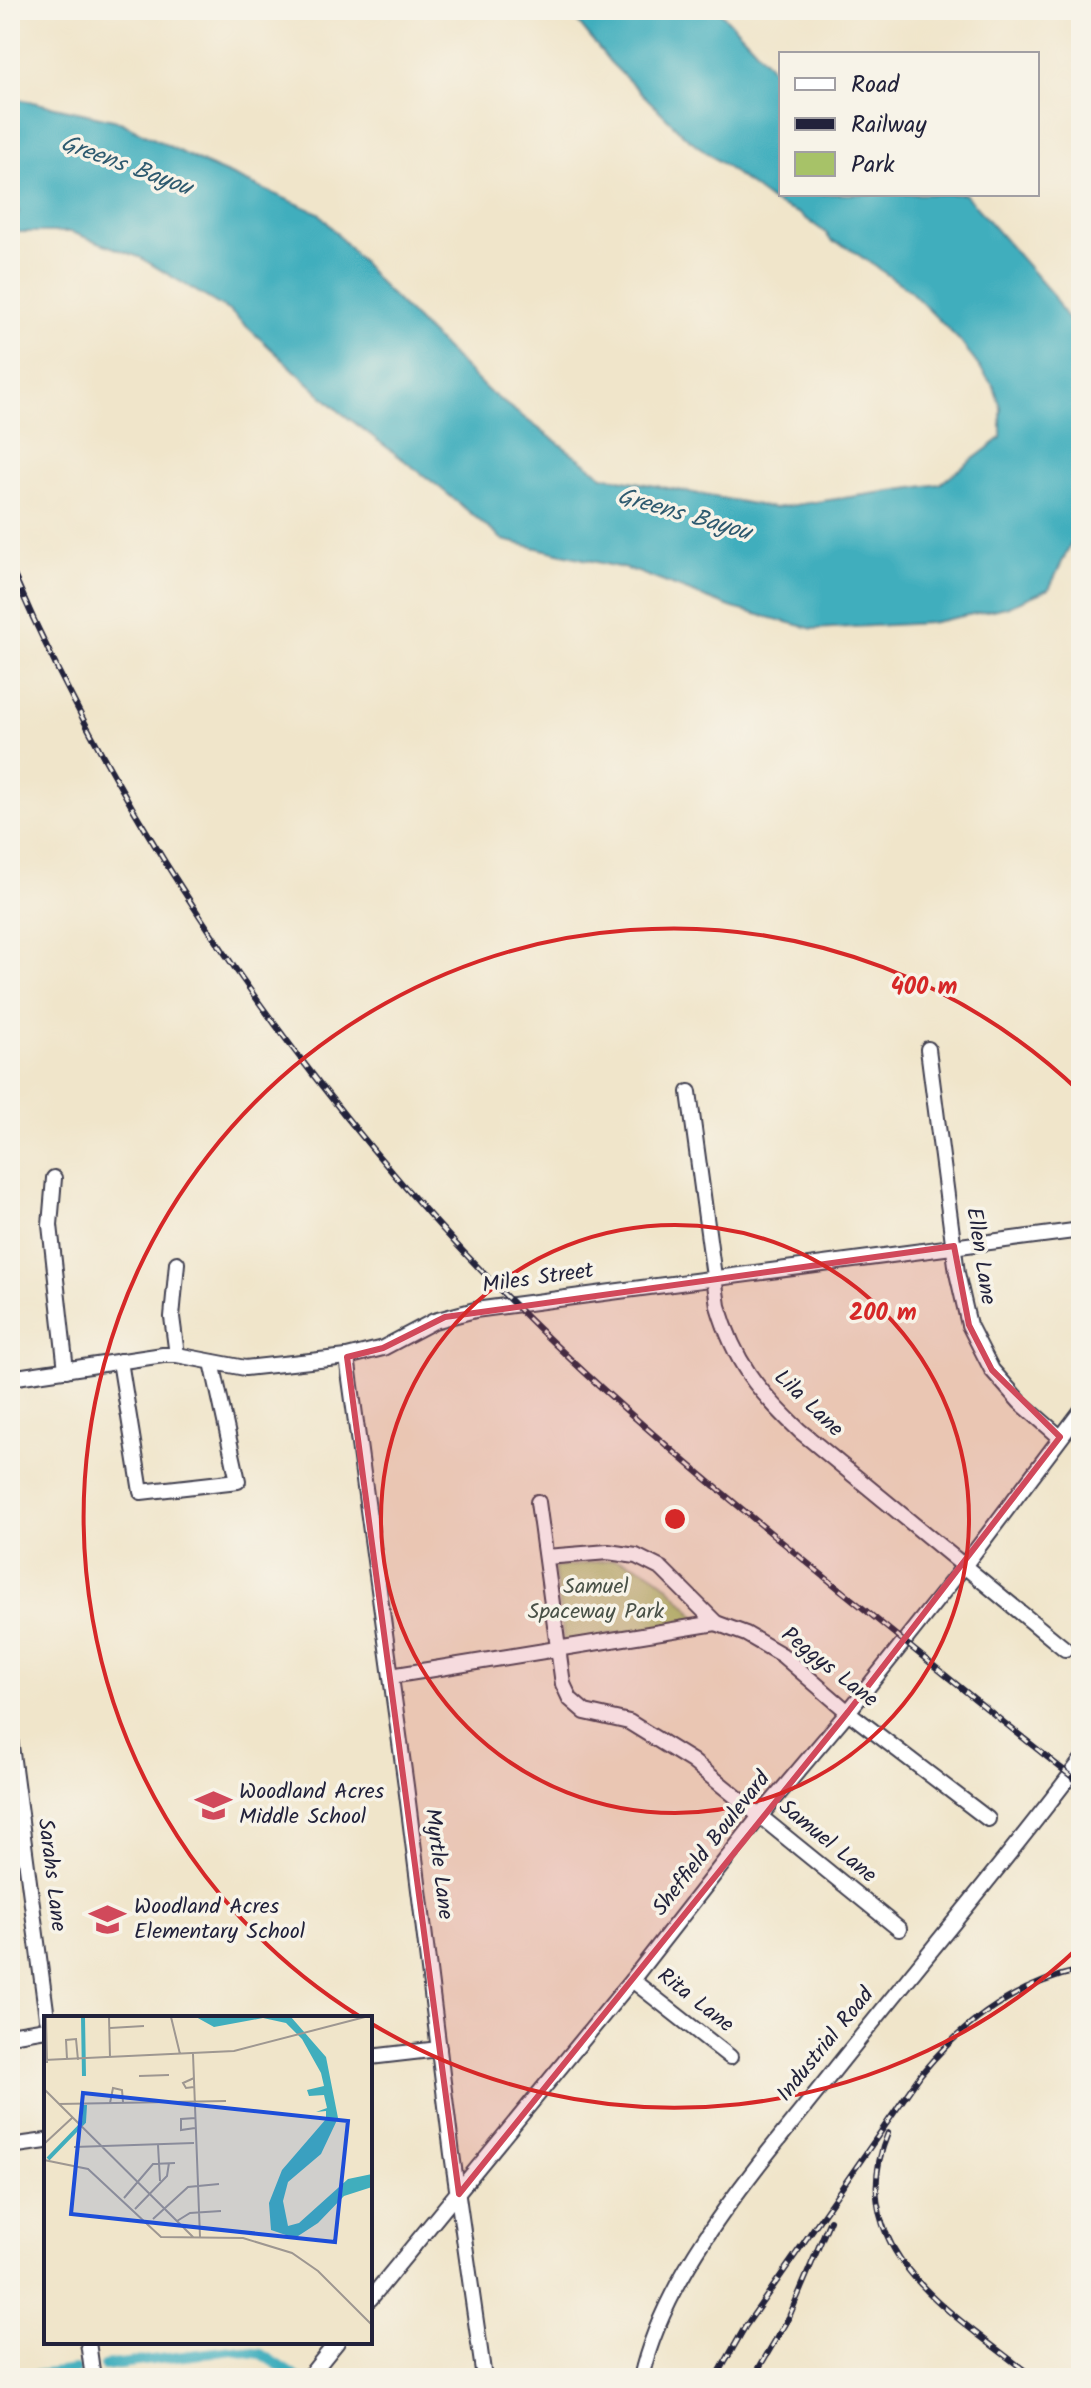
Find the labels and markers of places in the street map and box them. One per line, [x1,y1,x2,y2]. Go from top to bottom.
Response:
centre of rings [661,1505,689,1533]
place label: Woodland Acres Middle School [239,1775,385,1835]
school or university icon: Woodland Acres Middle School [194,1786,232,1824]
place label: Woodland Acres Elementary School [134,1890,306,1950]
school or university icon: Woodland Acres Elementary School [89,1901,127,1939]

